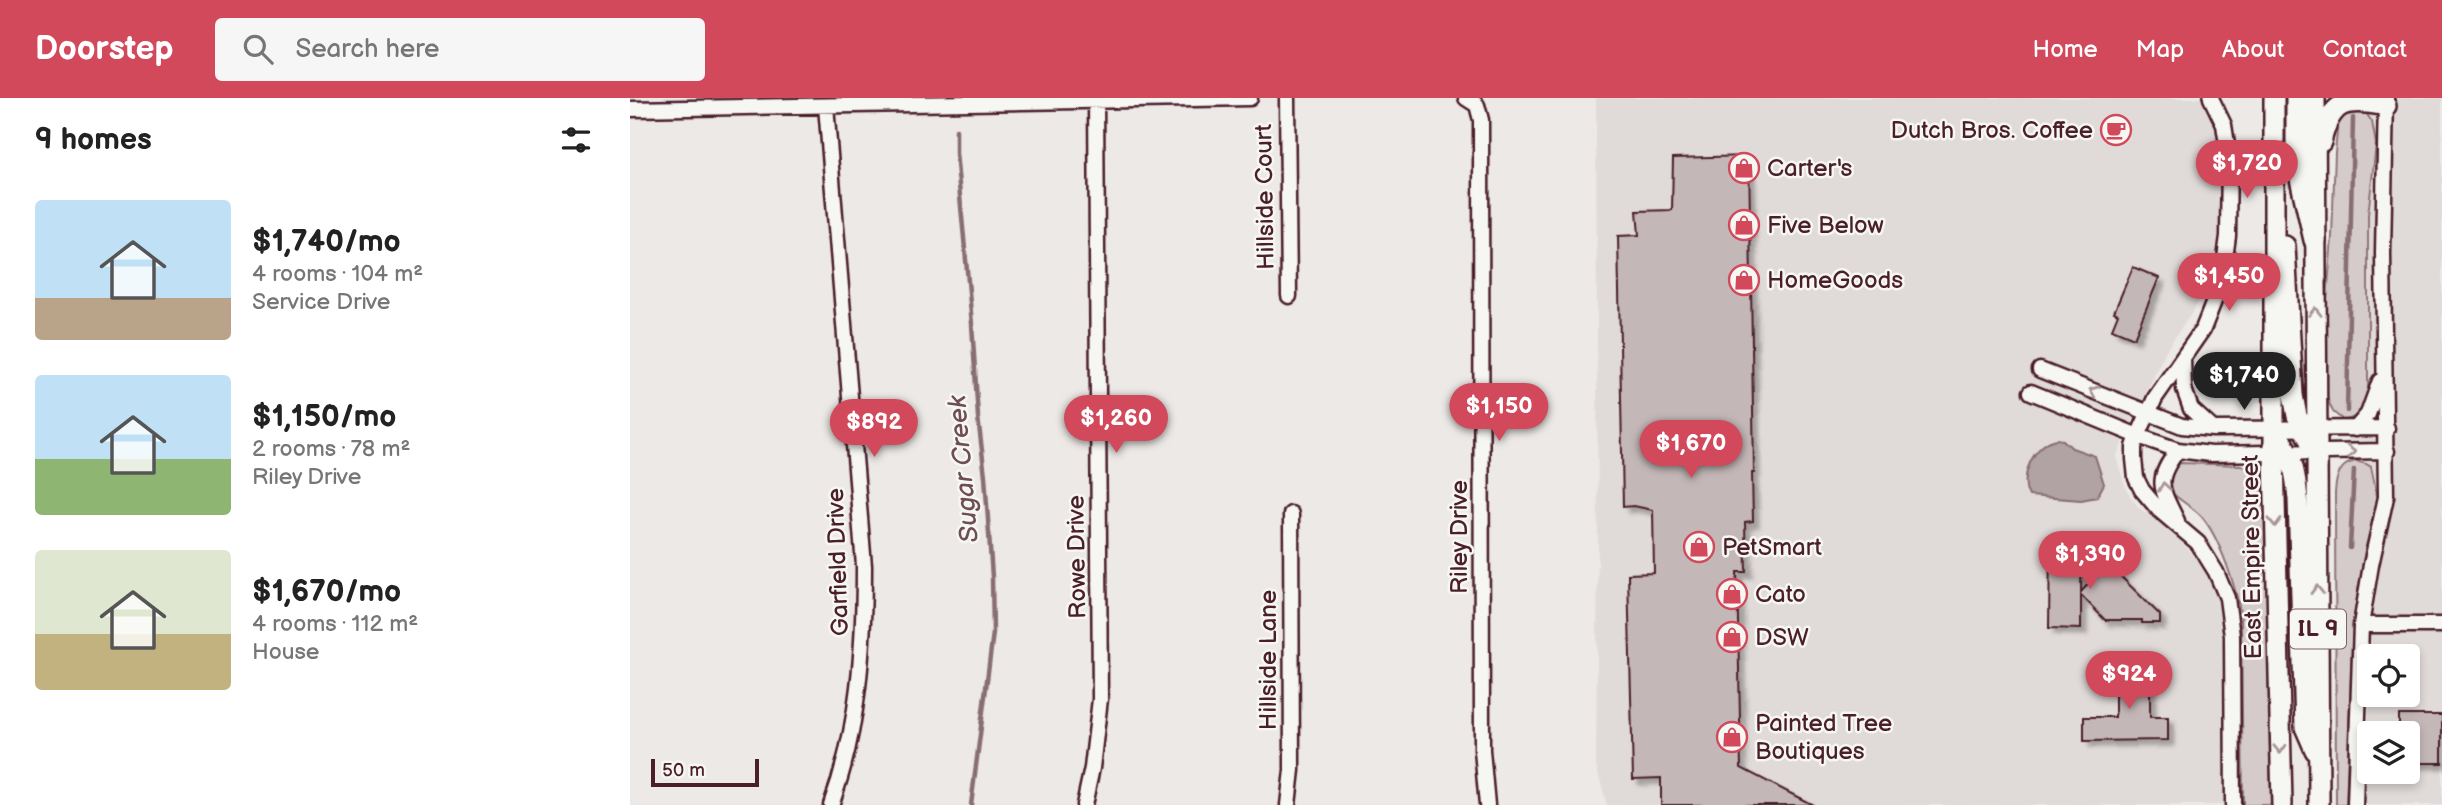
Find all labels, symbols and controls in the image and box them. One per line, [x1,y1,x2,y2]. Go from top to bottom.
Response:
search box [215,18,705,81]
text: Doorstep [35,29,173,69]
icon: search [239,30,277,68]
text: Search here [295,34,439,65]
text: Home [2033,35,2098,64]
text: Map [2136,35,2184,64]
text: About [2222,35,2284,64]
text: Contact [2322,35,2407,64]
cafe icon: Dutch Bros. Coffee [2099,113,2133,147]
place label: Dutch Bros. Coffee [1890,116,2093,145]
icon: filters [557,121,595,159]
text: 9 homes [35,122,152,158]
street label: Hillside Court [1249,123,1281,270]
pin: $1,720 [2190,140,2304,200]
text: $1,720 [2212,149,2282,177]
shop icon: Carter's [1727,151,1761,185]
place label: Carter's [1767,154,1853,183]
shop icon: Five Below [1727,208,1761,242]
place label: Five Below [1767,211,1884,240]
text: $1,740/mo [252,224,401,260]
icon: home [91,228,175,312]
pin: $1,450 [2172,254,2286,313]
text: 4 rooms · 104 m² [252,260,423,288]
text: $1,450 [2193,262,2265,290]
shop icon: HomeGoods [1727,263,1761,297]
place label: HomeGoods [1767,266,1903,295]
text: Service Drive [252,288,390,316]
one-way arrow [2307,306,2323,317]
pin: $1,740 [2187,352,2301,412]
text: $1,740 [2209,361,2279,389]
pin: $1,150 [1442,384,1556,443]
one-way arrow [2089,386,2101,400]
text: $1,150 [1465,392,1533,420]
water label: Sugar Creek [942,393,986,544]
pin: $1,260 [1059,396,1173,455]
text: $1,150/mo [252,399,396,435]
pin: $892 [833,400,915,459]
icon: home [91,403,175,487]
text: $1,260 [1080,404,1152,432]
text: $892 [846,408,902,436]
pin: $1,670 [1634,420,1748,480]
text: $1,670 [1656,429,1726,457]
text: 2 rooms · 78 m² [252,435,410,463]
one-way arrow [2346,445,2357,460]
street label: East Empire Street [2236,454,2268,660]
text: Riley Drive [252,463,361,491]
street label: Riley Drive [1445,480,1474,594]
one-way arrow [2157,481,2172,493]
street label: Garfield Drive [821,488,855,636]
street label: Rowe Drive [1061,495,1093,619]
one-way arrow [2268,517,2283,528]
shop icon: PetSmart [1682,530,1716,564]
pin: $1,390 [2033,532,2147,591]
place label: PetSmart [1722,533,1823,562]
text: $1,390 [2054,540,2126,568]
text: $1,670/mo [252,574,401,610]
shop icon: Cato [1715,577,1749,611]
icon: home [91,578,175,662]
place label: Cato [1755,580,1806,609]
one-way arrow [2309,584,2325,595]
street label: Hillside Lane [1254,590,1283,730]
text: 4 rooms · 112 m² [252,610,418,638]
road number: IL 9 [2290,610,2346,649]
shop icon: DSW [1715,620,1749,654]
place label: DSW [1755,623,1809,652]
text: House [252,638,319,666]
map controls [2357,644,2420,784]
button: locate [2357,644,2420,707]
pin: $924 [2088,652,2170,711]
text: $924 [2101,660,2157,688]
place label: Painted Tree Boutiques [1755,709,1892,766]
shop icon: Painted Tree Boutiques [1715,720,1749,754]
button: layers [2357,721,2420,784]
one-way arrow [2273,744,2288,755]
scale bar [651,756,760,788]
text: 50 m [662,759,705,782]

